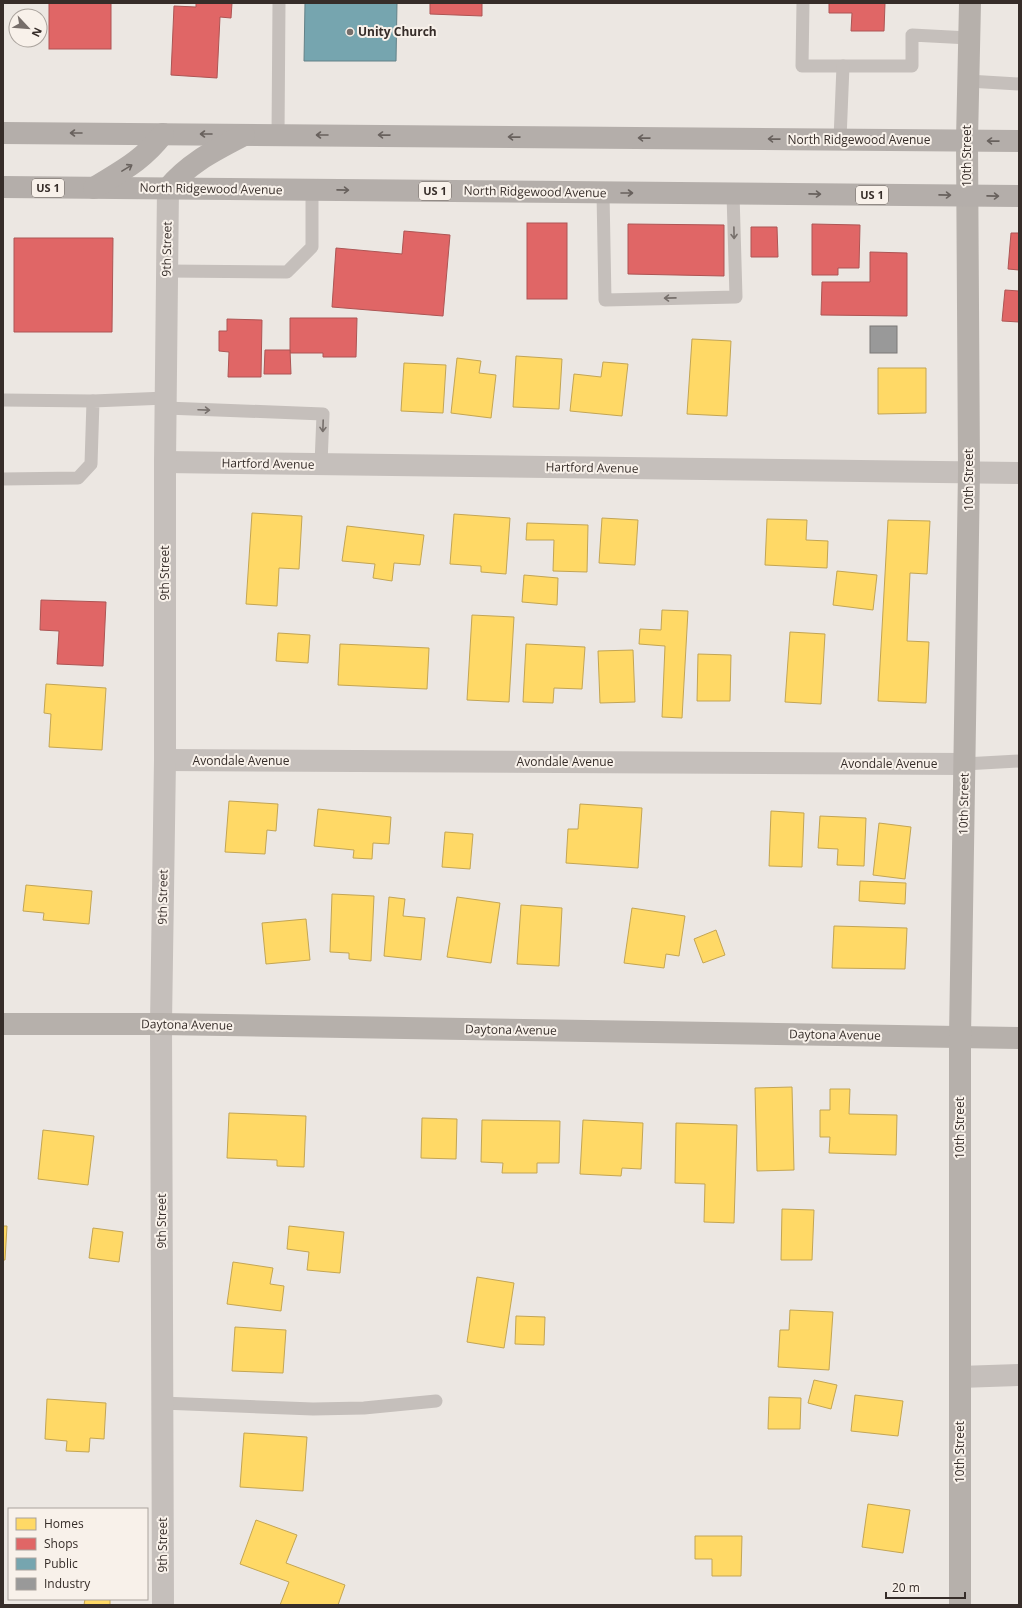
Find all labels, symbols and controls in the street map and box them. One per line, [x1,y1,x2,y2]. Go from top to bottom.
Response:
north arrow [8,8,48,48]
place label: Unity Church [358,23,437,40]
text: N [29,25,46,40]
marker: Unity Church [345,27,355,37]
street label: 10th Street [958,125,975,187]
one-way arrow [70,129,83,137]
one-way arrow [200,130,213,138]
one-way arrow [316,131,329,139]
one-way arrow [378,131,391,139]
street label: North Ridgewood Avenue [788,131,931,148]
one-way arrow [508,133,521,140]
one-way arrow [638,134,651,142]
one-way arrow [768,135,781,143]
one-way arrow [987,137,1000,145]
one-way arrow [121,164,132,172]
road number: US 1 [32,179,64,197]
street label: North Ridgewood Avenue [139,179,283,198]
road number: US 1 [419,182,451,200]
street label: North Ridgewood Avenue [463,182,607,201]
one-way arrow [336,186,349,194]
road number: US 1 [856,186,888,204]
one-way arrow [620,189,633,197]
one-way arrow [808,190,821,198]
one-way arrow [938,192,951,199]
one-way arrow [986,192,999,200]
street label: 9th Street [158,221,175,277]
one-way arrow [730,226,738,239]
one-way arrow [664,295,677,302]
one-way arrow [198,406,211,413]
one-way arrow [319,419,326,432]
street label: 10th Street [960,449,977,511]
street label: Hartford Avenue [221,454,315,473]
street label: Hartford Avenue [545,458,639,477]
street label: 9th Street [156,545,173,601]
street label: Avondale Avenue [193,752,290,769]
street label: Avondale Avenue [517,753,614,770]
street label: Avondale Avenue [841,755,938,772]
street label: 10th Street [954,773,973,835]
street label: 9th Street [154,869,171,925]
street label: Daytona Avenue [141,1015,233,1034]
street label: Daytona Avenue [465,1020,557,1039]
street label: Daytona Avenue [789,1025,881,1044]
street label: 10th Street [951,1097,968,1159]
street label: 9th Street [153,1193,170,1249]
street label: 10th Street [951,1421,968,1483]
legend [8,1508,148,1600]
text: Homes [44,1515,84,1532]
street label: 9th Street [154,1517,171,1573]
text: Shops [44,1535,79,1552]
text: Public [44,1555,78,1572]
scale bar [886,1574,965,1600]
text: Industry [44,1575,91,1592]
text: 20 m [892,1579,920,1596]

